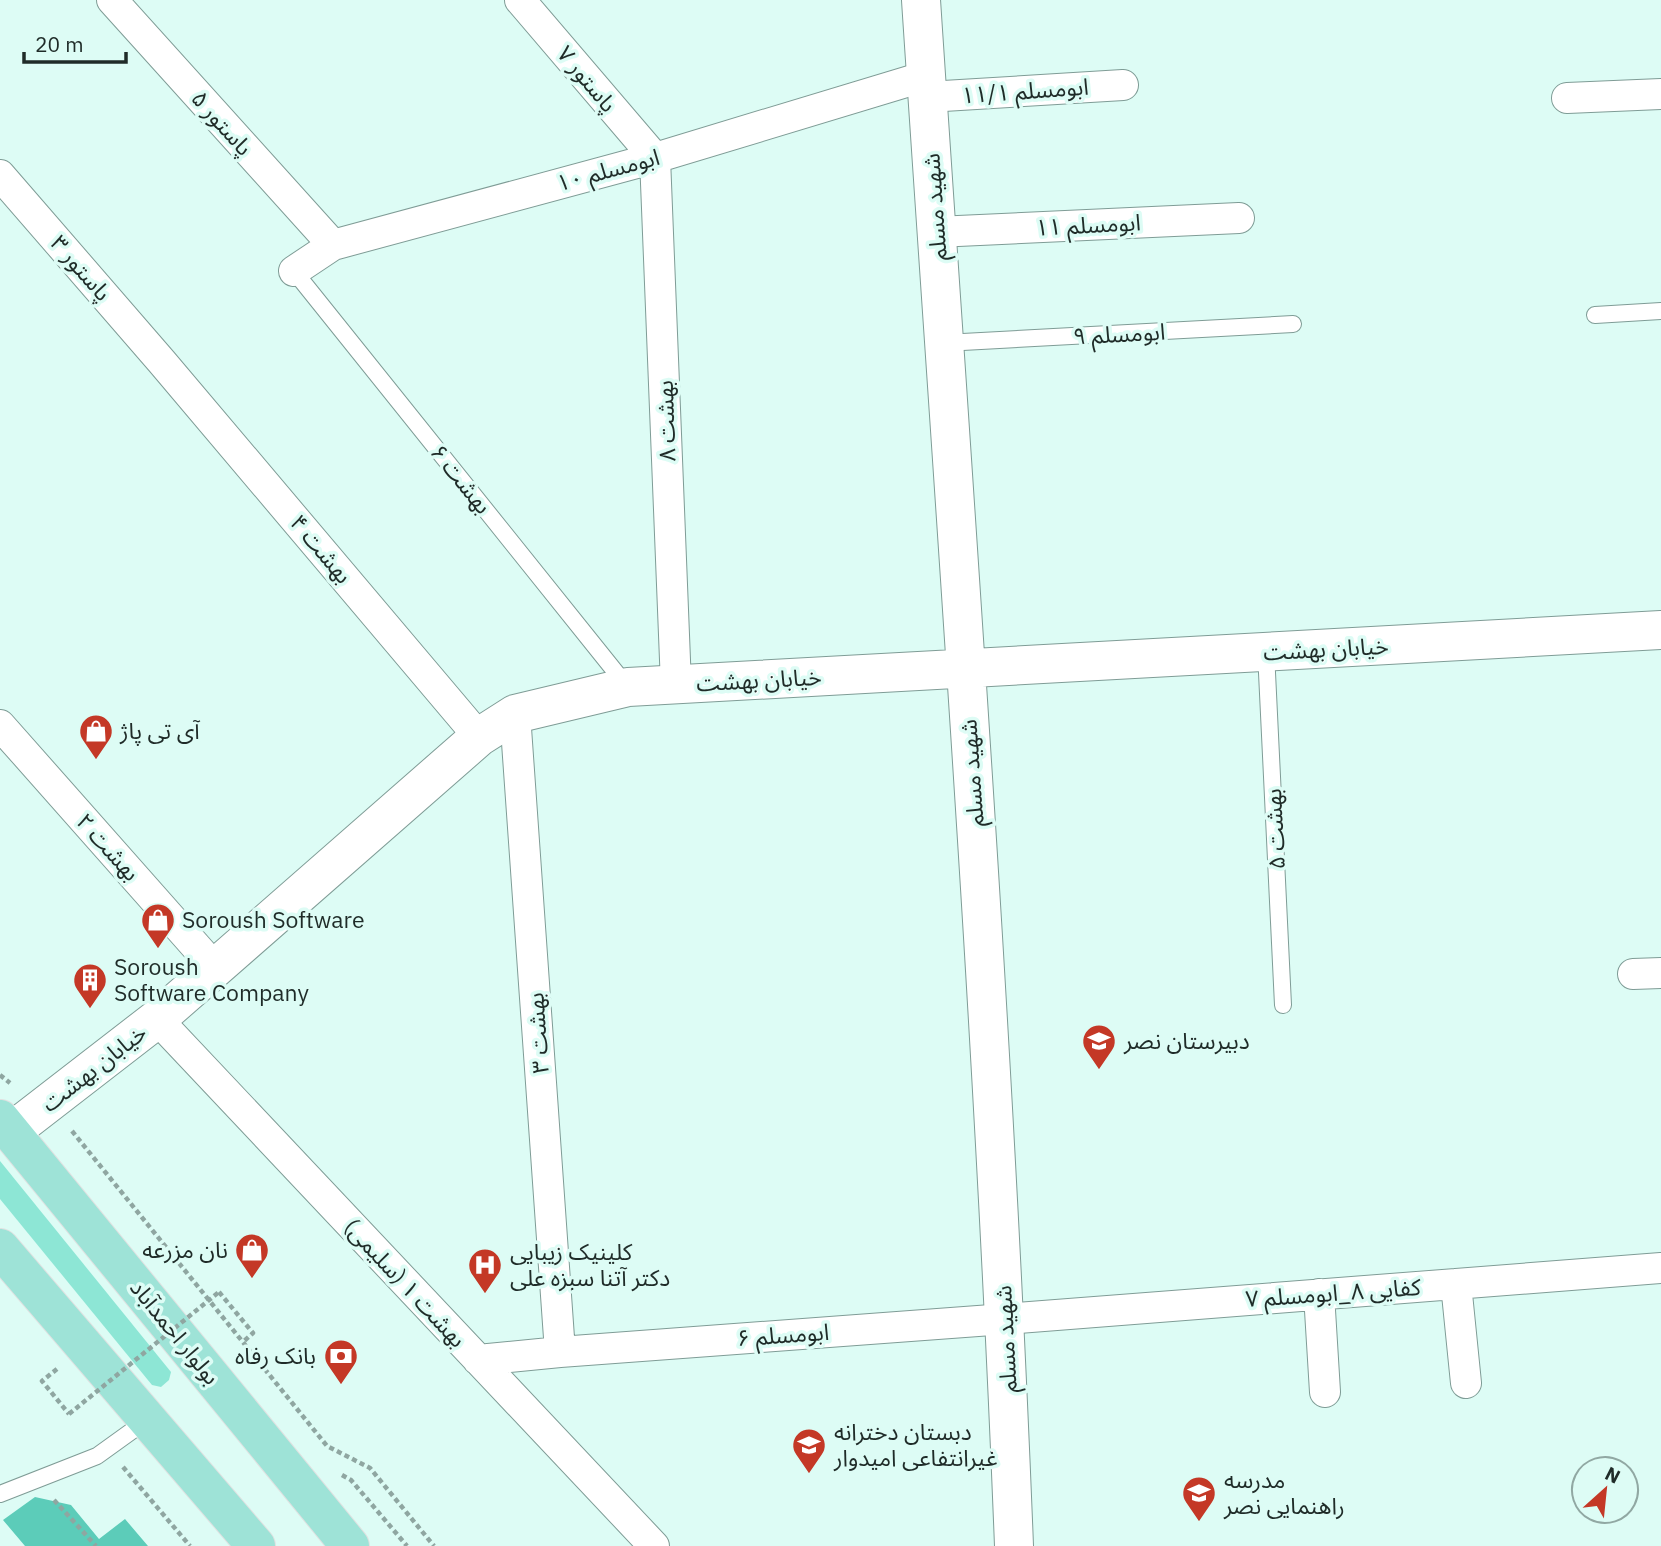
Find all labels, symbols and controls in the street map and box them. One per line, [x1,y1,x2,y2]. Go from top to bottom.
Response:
scale bar [24,21,126,65]
text: 20 m [35,30,84,58]
street label: پاستور ۷ [550,39,624,119]
street label: ابومسلم ۱۱/۱ [960,71,1090,112]
street label: پاستور ۵ [185,83,260,162]
street label: ابومسلم ۱۰ [553,141,663,200]
street label: شهید مسلم [915,152,956,262]
street label: ابومسلم ۱۱ [1034,206,1142,245]
street label: پاستور ۳ [44,228,119,307]
street label: ابومسلم ۹ [1072,316,1166,353]
street label: بهشت ۸ [649,380,681,462]
street label: بهشت ۶ [425,437,499,519]
street label: بهشت ۴ [284,508,359,589]
street label: خیابان بهشت [1263,630,1389,666]
street label: خیابان بهشت [696,661,822,697]
shop icon: آی تی پاژ [77,712,115,761]
place label: آی تی پاژ [119,715,201,746]
street label: شهید مسلم [952,718,993,828]
street label: بهشت ۵ [1257,788,1291,870]
street label: بهشت ۲ [70,806,147,887]
shop icon: Soroush Software [139,901,177,950]
place label: Soroush Software [182,904,365,934]
place label: Soroush Software Company [114,951,309,1007]
building icon: Soroush Software Company [71,961,109,1010]
street label: بهشت ۳ [519,992,555,1075]
street label: خیابان بهشت [35,1017,152,1118]
school or university icon: دبیرستان نصر [1080,1022,1118,1071]
place label: دبیرستان نصر [1123,1025,1250,1055]
street label: بهشت ۱ (سلیمی) [338,1211,473,1353]
shop icon: نان مزرعه [233,1231,271,1280]
place label: نان مزرعه [142,1234,228,1264]
place label: کلینیک زیبایی دکتر آتنا سبزه علی [510,1236,670,1292]
hospital icon: کلینیک زیبایی دکتر آتنا سبزه علی [466,1246,504,1295]
street label: کفایی ۸_ابومسلم ۷ [1244,1271,1422,1316]
street label: بولوار احمدآباد [124,1273,227,1390]
street label: شهید مسلم [987,1284,1026,1393]
street label: ابومسلم ۶ [736,1316,830,1355]
bank icon: بانک رفاه [322,1337,360,1386]
place label: بانک رفاه [235,1340,316,1370]
place label: دبستان دخترانه غیرانتفاعی امیدوار [833,1416,997,1472]
school or university icon: دبستان دخترانه غیرانتفاعی امیدوار [790,1426,828,1475]
north arrow [1570,1455,1640,1525]
text: N [1601,1461,1624,1489]
place label: مدرسه راهنمایی نصر [1223,1464,1345,1520]
school or university icon: مدرسه راهنمایی نصر [1180,1474,1218,1523]

